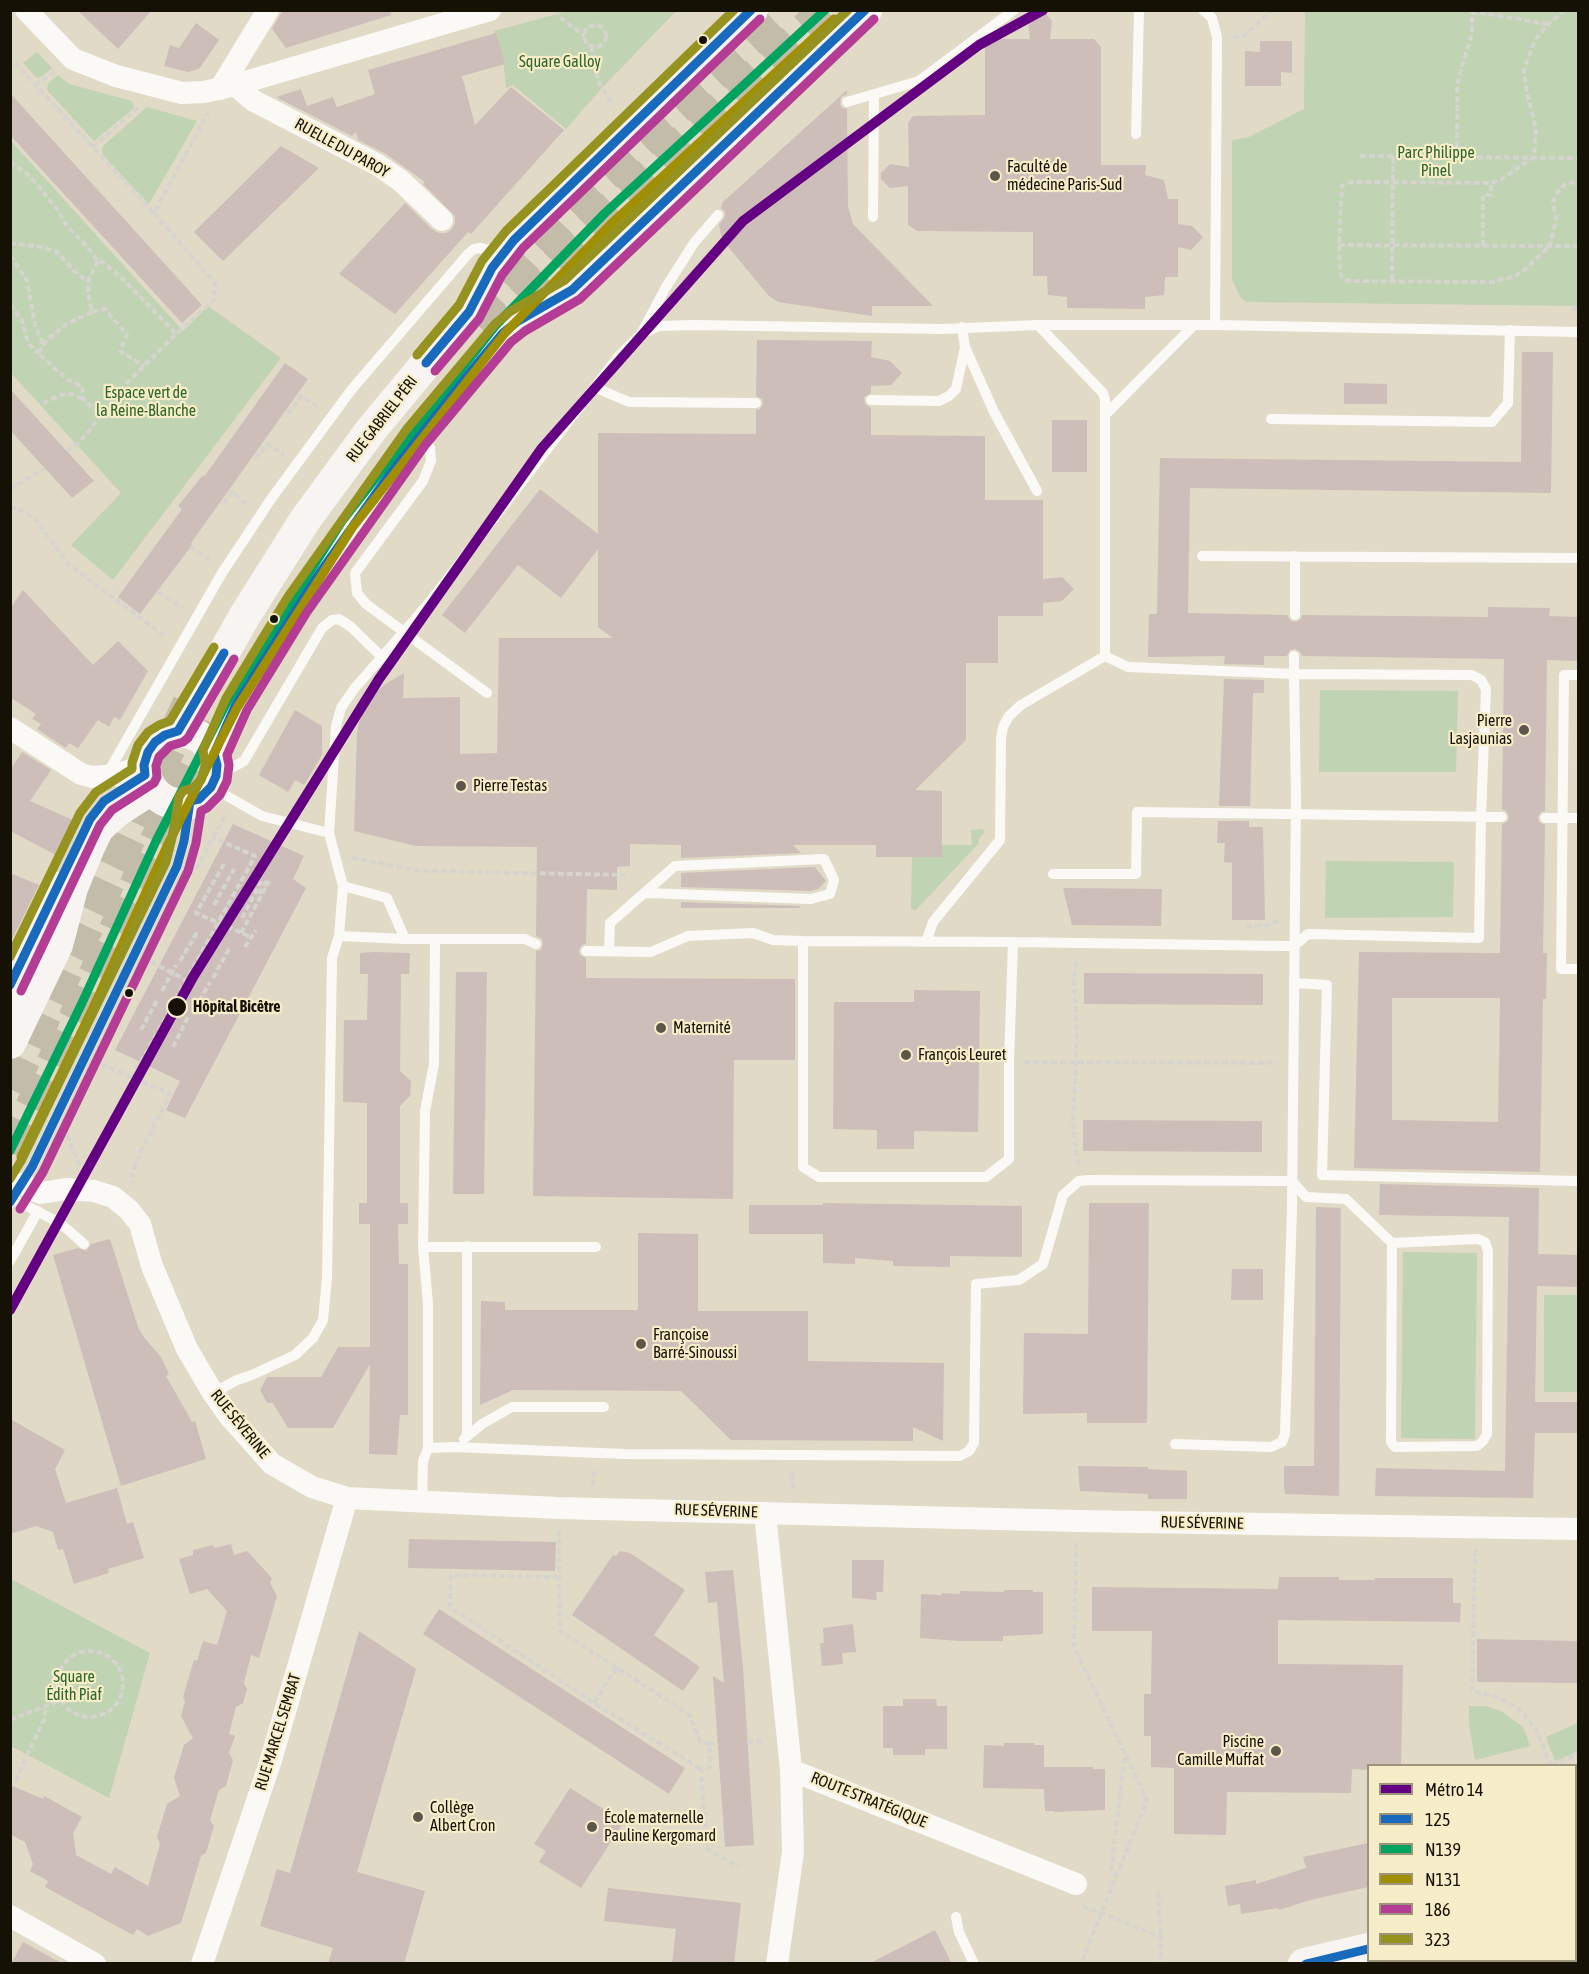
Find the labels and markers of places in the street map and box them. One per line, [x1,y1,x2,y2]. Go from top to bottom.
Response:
unlabelled marker [697,34,709,46]
place label: Faculté de médecine Paris-Sud [1007,157,1122,195]
marker: Faculté de médecine Paris-Sud [988,169,1002,183]
unlabelled marker [268,613,280,625]
place label: Pierre Lasjaunias [1449,711,1512,749]
marker: Pierre Lasjaunias [1517,723,1531,737]
place label: Pierre Testas [473,776,547,796]
marker: Pierre Testas [454,779,468,793]
unlabelled marker [123,987,135,999]
marker: Hôpital Bicêtre [166,996,188,1018]
place label: Hôpital Bicêtre [193,997,281,1017]
place label: Maternité [673,1018,731,1038]
marker: Maternité [654,1021,668,1035]
place label: François Leuret [918,1045,1006,1065]
marker: François Leuret [899,1048,913,1062]
place label: Françoise Barré-Sinoussi [653,1325,737,1363]
marker: Françoise Barré-Sinoussi [634,1337,648,1351]
place label: Piscine Camille Muffat [1177,1732,1264,1770]
marker: Piscine Camille Muffat [1269,1744,1283,1758]
place label: Collège Albert Cron [430,1798,495,1836]
place label: École maternelle Pauline Kergomard [604,1808,716,1846]
marker: Collège Albert Cron [411,1810,425,1824]
marker: École maternelle Pauline Kergomard [585,1820,599,1834]

